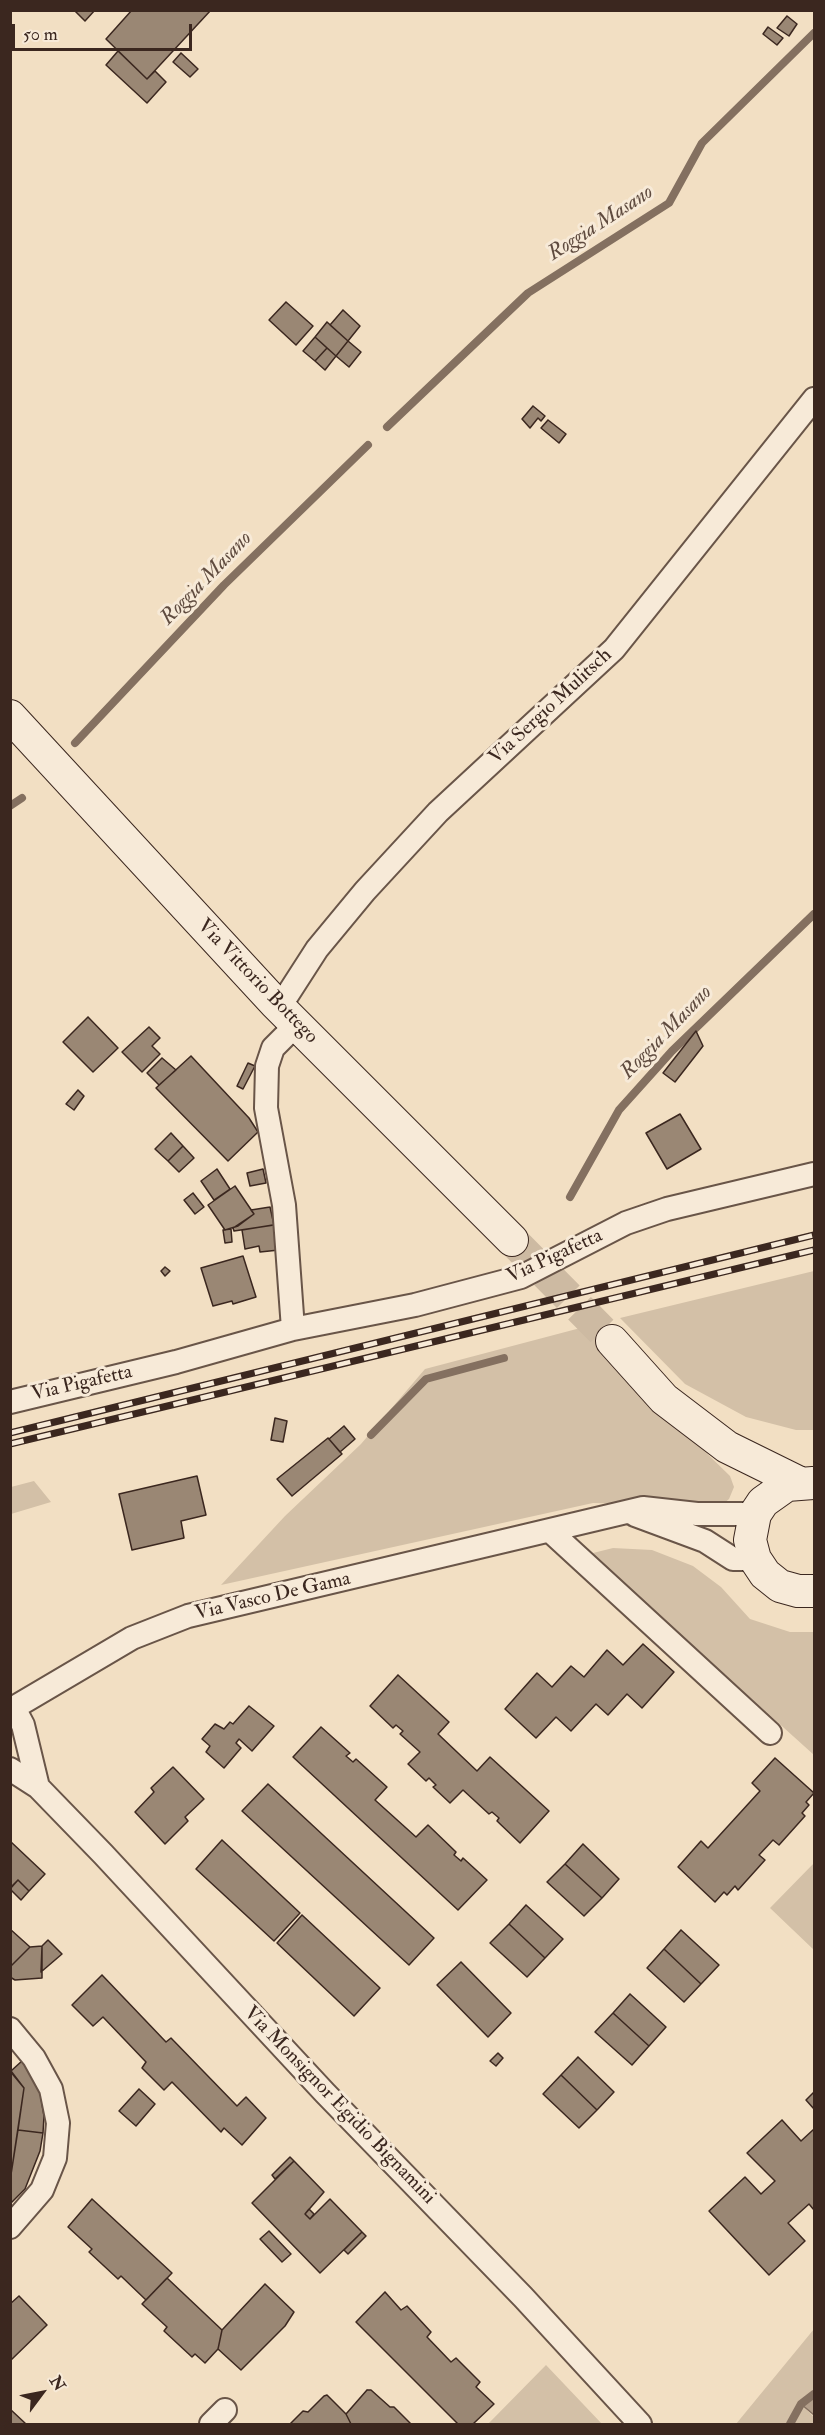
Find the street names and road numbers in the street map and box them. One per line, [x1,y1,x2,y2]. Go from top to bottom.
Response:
street label: Via Sergio Mulitsch [485,644,617,770]
street label: Via Vittorio Bottego [192,915,322,1049]
street label: Via Pigafetta [503,1224,607,1290]
street label: Via Pigafetta [29,1361,135,1407]
street label: Via Vasco De Gama [193,1567,353,1627]
street label: Via Monsignor Egidio Bignamini [238,2002,440,2210]

